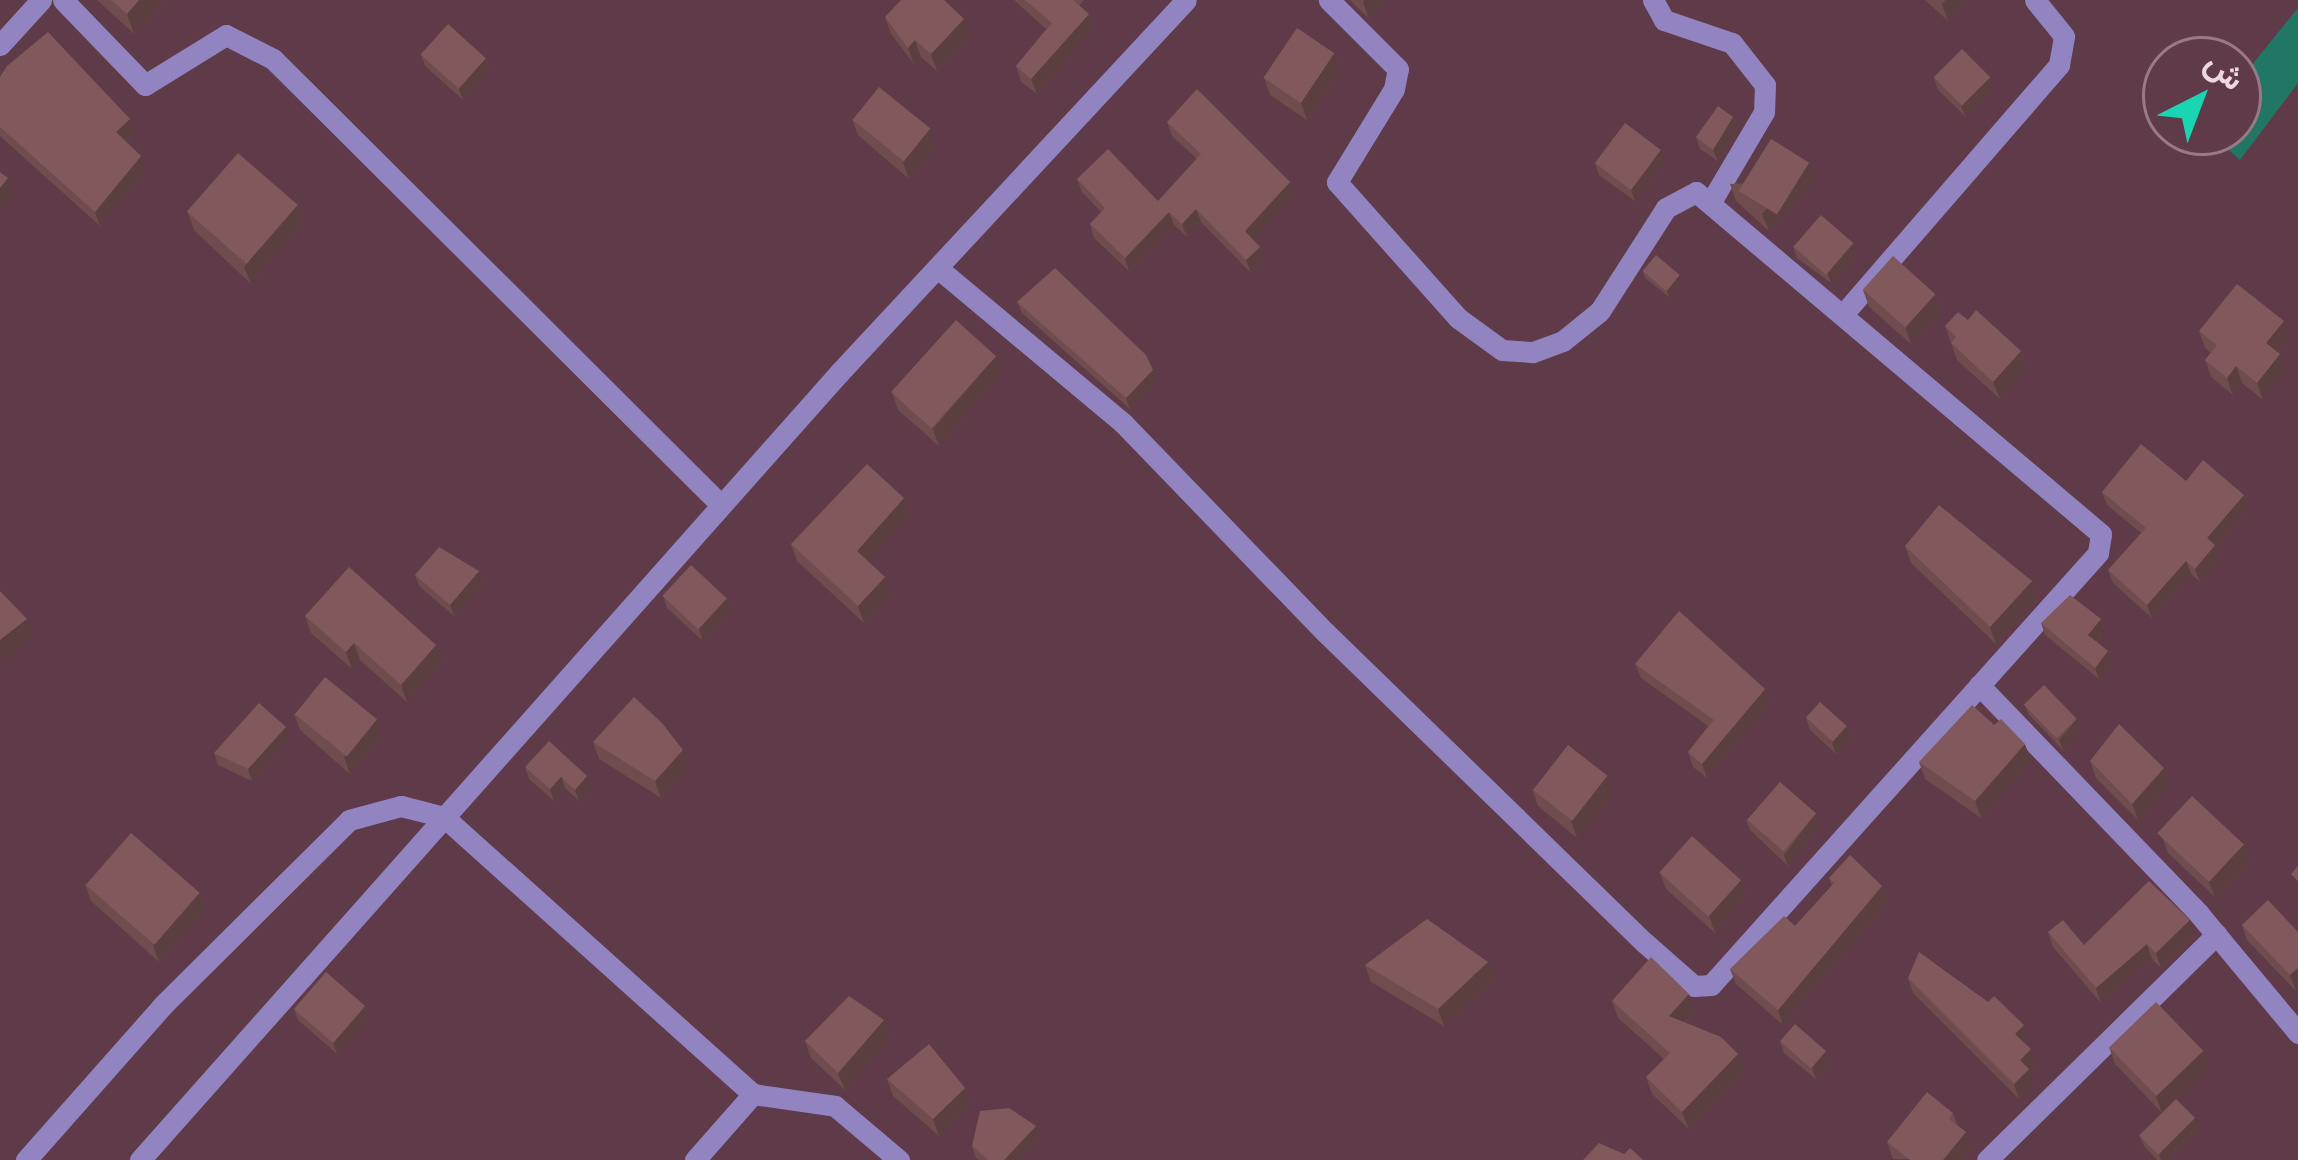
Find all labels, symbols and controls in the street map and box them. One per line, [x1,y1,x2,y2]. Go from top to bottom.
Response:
north arrow [2142,36,2262,156]
text: ش [2195,41,2254,101]

